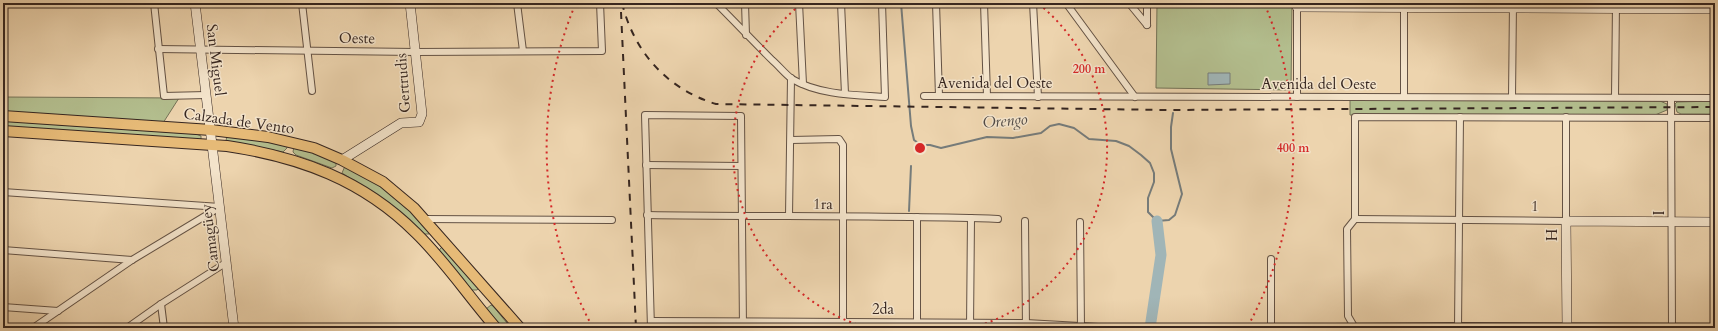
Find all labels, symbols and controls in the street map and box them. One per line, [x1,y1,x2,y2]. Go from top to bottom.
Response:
street label: San Miguel [202,23,230,97]
street label: Oeste [339,28,376,48]
street label: Gertrudis [391,52,415,114]
text: 200 m [1073,61,1106,77]
street label: Avenida del Oeste [937,73,1053,93]
street label: Avenida del Oeste [1261,74,1377,94]
street label: Calzada de Vento [182,103,296,139]
water label: Orengo [982,108,1029,134]
text: 400 m [1277,140,1310,156]
centre of rings [913,141,927,155]
street label: 1ra [813,194,834,214]
street label: 1 [1531,196,1539,216]
street label: Camagüey [196,203,224,273]
street label: I [1649,210,1669,216]
street label: H [1542,228,1562,241]
street label: 2da [872,299,895,319]

